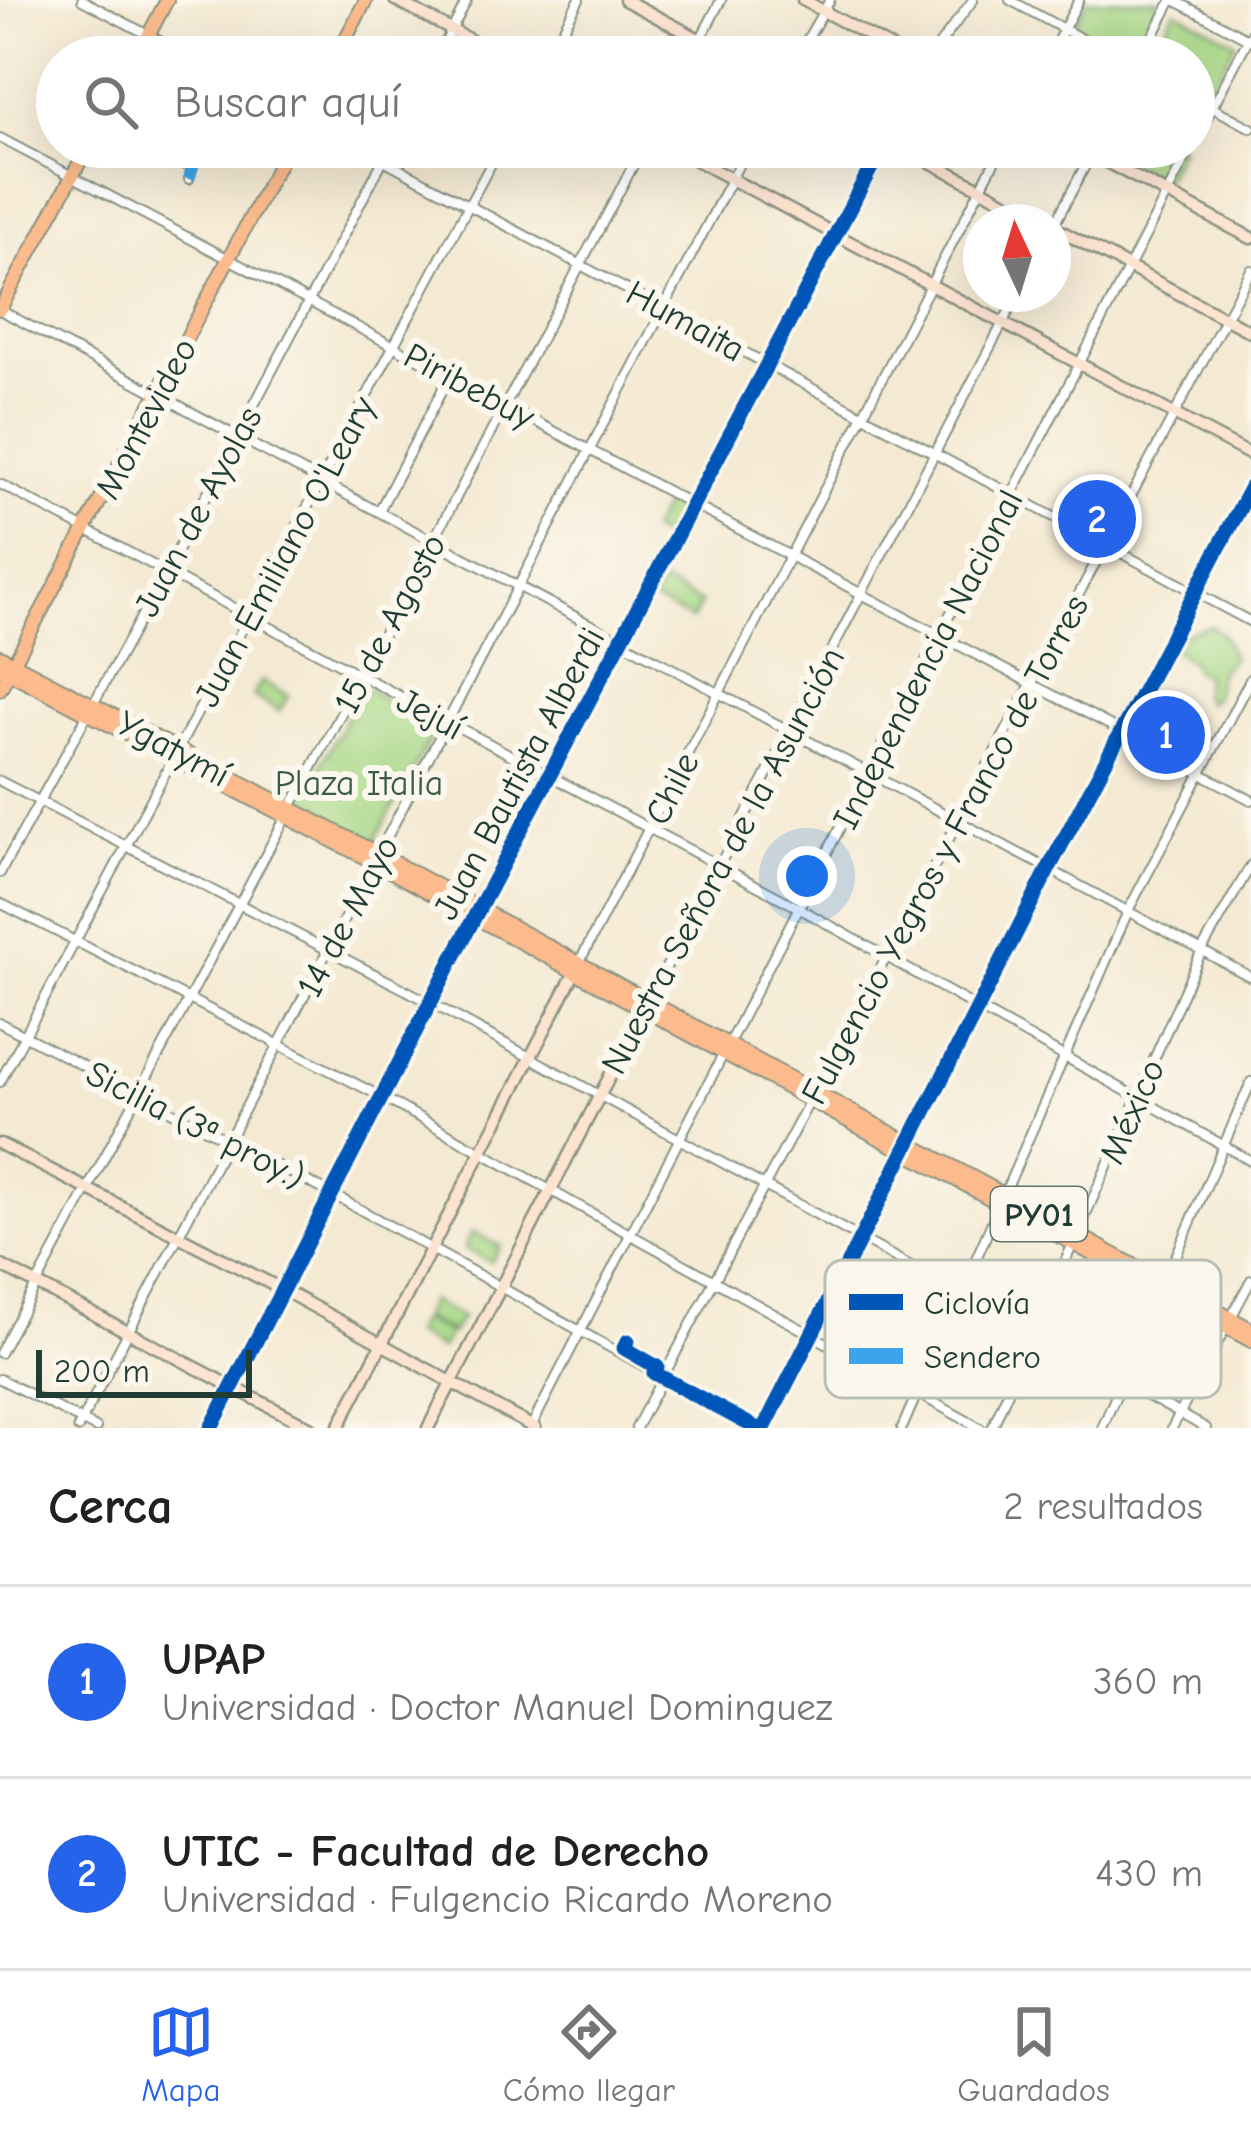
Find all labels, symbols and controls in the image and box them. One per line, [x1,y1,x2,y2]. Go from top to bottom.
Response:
search box [36,36,1215,168]
icon: search [78,69,144,135]
text: Buscar aquí [174,76,401,128]
north arrow [963,204,1071,312]
street label: Humaita [619,272,752,370]
street label: Montevideo [87,331,206,506]
street label: Piribebuy [397,335,542,438]
street label: Juan Emiliano O'Leary [186,389,385,714]
street label: Juan de Ayolas [126,400,271,624]
pin: 2 [1058,474,1136,564]
street label: Independencia Nacional [825,484,1032,836]
street label: 15 de Agosto [326,527,455,720]
street label: Fulgencio Yegros y Franco de Torres [793,588,1097,1111]
street label: Juan Bautista Alberdi [425,621,614,927]
street label: Nuestra Señora de la Asunción [593,641,853,1081]
street label: Jejuí [390,680,471,749]
pin: 1 [1127,690,1205,780]
street label: Ygatymí [110,703,237,796]
street label: Chile [637,746,708,832]
park label: Plaza Italia [275,763,443,804]
street label: 14 de Mayo [289,829,408,1004]
your location [777,846,837,906]
street label: Sicilia (3ª proy.) [79,1053,311,1198]
street label: México [1091,1053,1173,1170]
road number: PY01 [991,1187,1087,1241]
legend [825,1260,1221,1398]
text: Ciclovía [924,1284,1030,1322]
text: Sendero [924,1338,1041,1376]
scale bar [36,1344,252,1397]
text: 200 m [54,1352,150,1390]
text: Cerca [48,1477,173,1536]
text: 2 resultados [1003,1484,1203,1529]
text: UPAP [162,1633,265,1685]
text: 1 [79,1659,95,1704]
text: 360 m [1093,1659,1203,1704]
text: Universidad · Doctor Manuel Dominguez [162,1685,833,1730]
text: UTIC - Facultad de Derecho [162,1825,709,1877]
text: 2 [77,1851,97,1896]
text: 430 m [1095,1851,1203,1896]
text: Universidad · Fulgencio Ricardo Moreno [162,1877,833,1922]
tab: Mapa [141,1999,220,2109]
tab: Cómo llegar [503,1999,675,2109]
tab: Guardados [957,1999,1110,2109]

